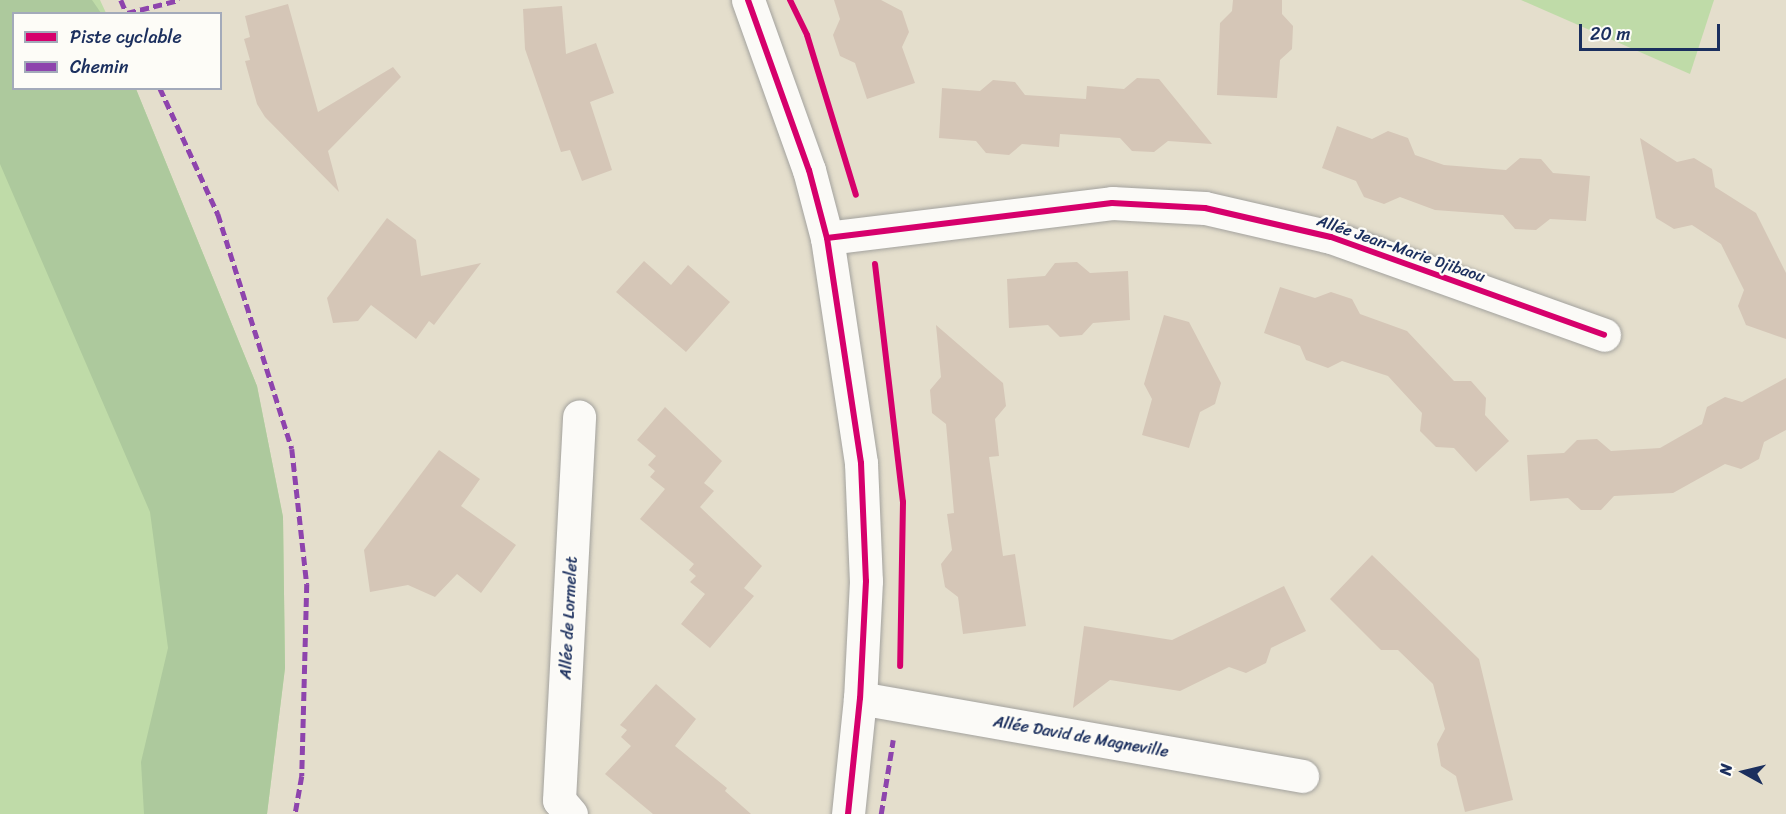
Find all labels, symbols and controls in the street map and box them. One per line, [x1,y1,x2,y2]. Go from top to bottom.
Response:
legend [12,12,222,90]
scale bar [1582,12,1723,50]
text: 20 m [1590,18,1630,50]
text: Piste cyclable [70,21,182,53]
text: Chemin [70,51,128,83]
street label: Allée Jean-Marie Djibaou [1314,211,1488,287]
street label: Allée de Lormelet [556,556,582,680]
street label: Allée David de Magneville [992,712,1170,762]
north arrow [1714,742,1774,802]
text: N [1711,762,1741,777]

